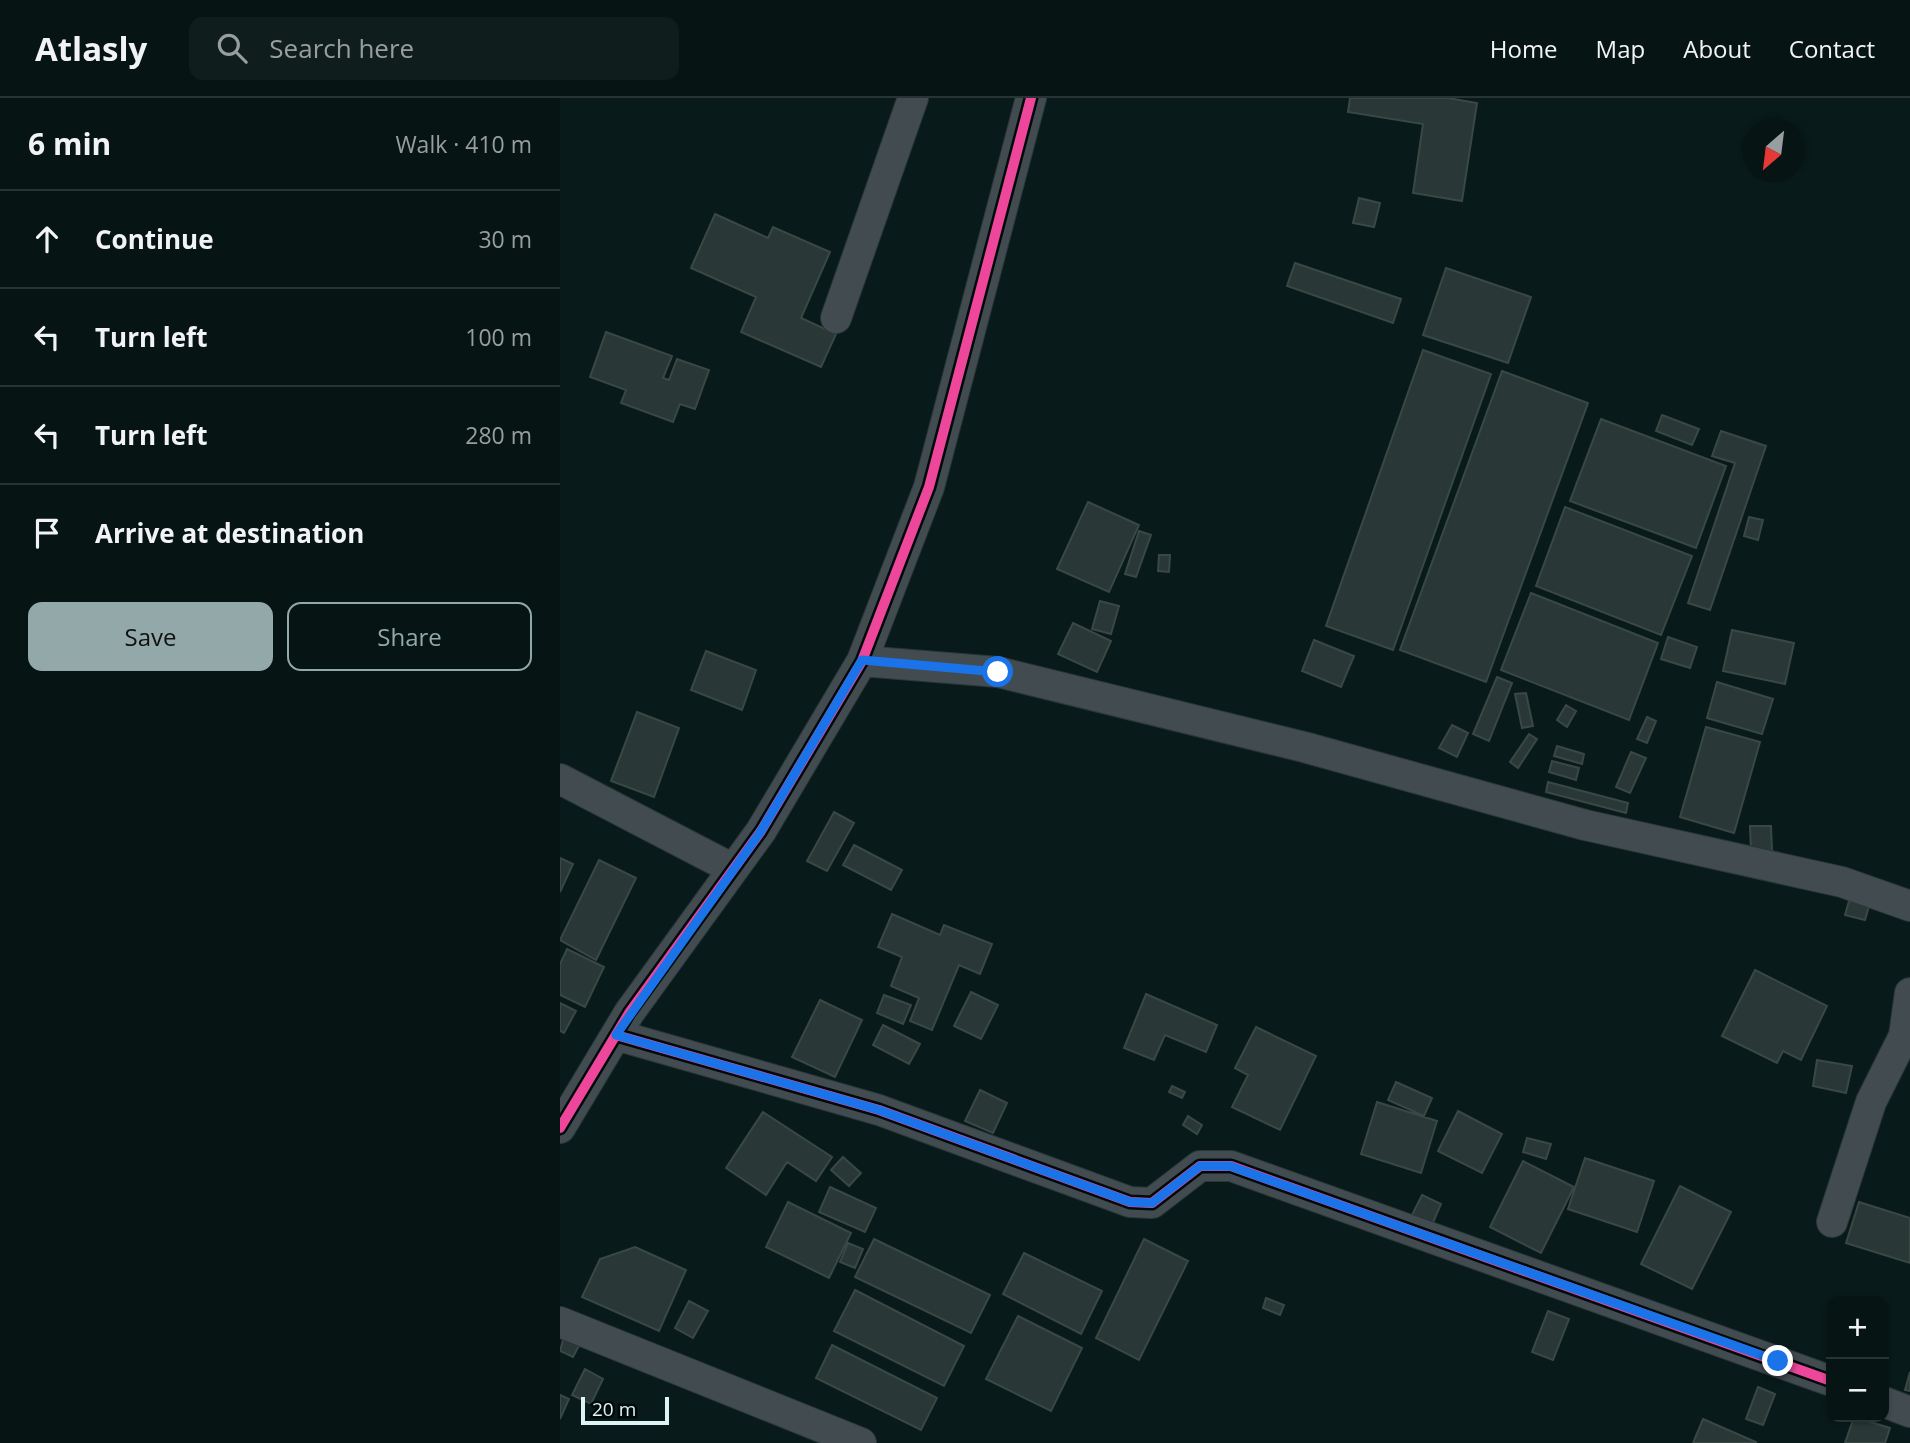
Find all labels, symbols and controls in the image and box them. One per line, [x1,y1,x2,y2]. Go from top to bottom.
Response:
search box [189,17,679,80]
text: Atlasly [35,26,147,71]
icon: search [213,29,251,67]
text: Search here [269,30,414,66]
text: Home [1490,32,1558,65]
text: Map [1596,32,1645,65]
text: About [1683,32,1751,65]
text: Contact [1789,32,1875,65]
north arrow [1742,119,1805,182]
text: 6 min [28,123,111,164]
text: Walk · 410 m [395,128,532,160]
icon: ahead [28,220,66,258]
text: Continue [95,221,214,257]
text: 30 m [478,223,532,255]
icon: left [28,318,66,356]
text: Turn left [95,319,207,355]
text: 100 m [465,321,532,353]
icon: left [28,416,66,454]
text: Turn left [95,417,207,453]
text: 280 m [465,419,532,451]
icon: arrive [28,514,66,552]
text: Arrive at destination [95,515,364,551]
button: Save [28,602,273,671]
button: Share [287,602,532,671]
route start [982,656,1013,687]
map controls [1826,1296,1889,1422]
button: + [1826,1296,1889,1359]
route end [1762,1345,1793,1376]
button: − [1826,1359,1889,1422]
scale bar [581,1394,668,1426]
text: 20 m [592,1396,636,1422]

